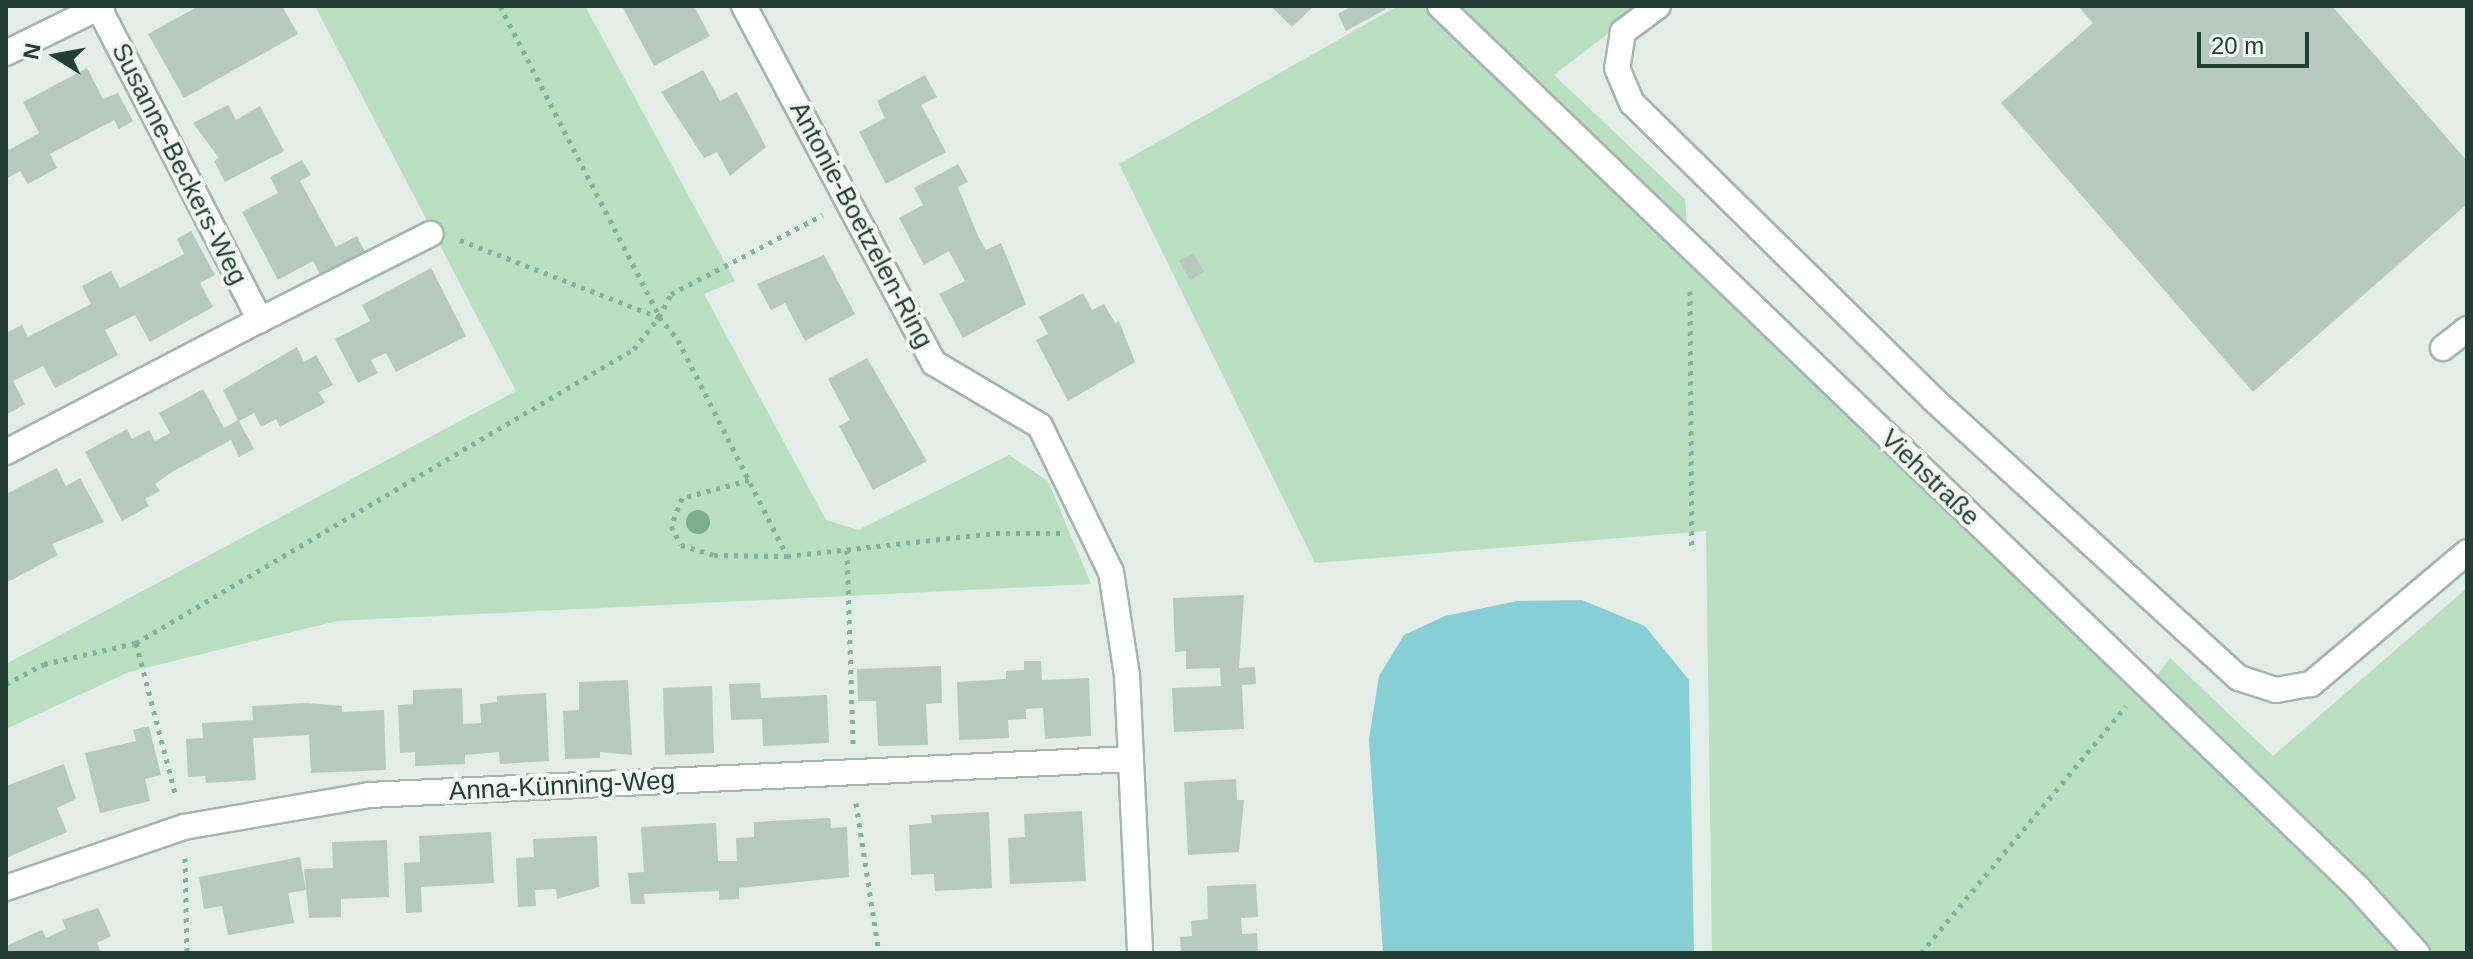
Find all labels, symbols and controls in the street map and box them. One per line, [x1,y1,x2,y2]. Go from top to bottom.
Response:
north arrow [16,16,96,96]
scale bar [2201,16,2313,66]
text: 20 m [2211,32,2264,59]
street label: Susanne-Beckers-Weg [105,38,253,290]
text: N [18,41,46,62]
street label: Antonie-Boetzelen-Ring [783,96,939,354]
street label: Viehstraße [1874,423,1986,533]
street label: Anna-Künning-Weg [448,764,676,808]

